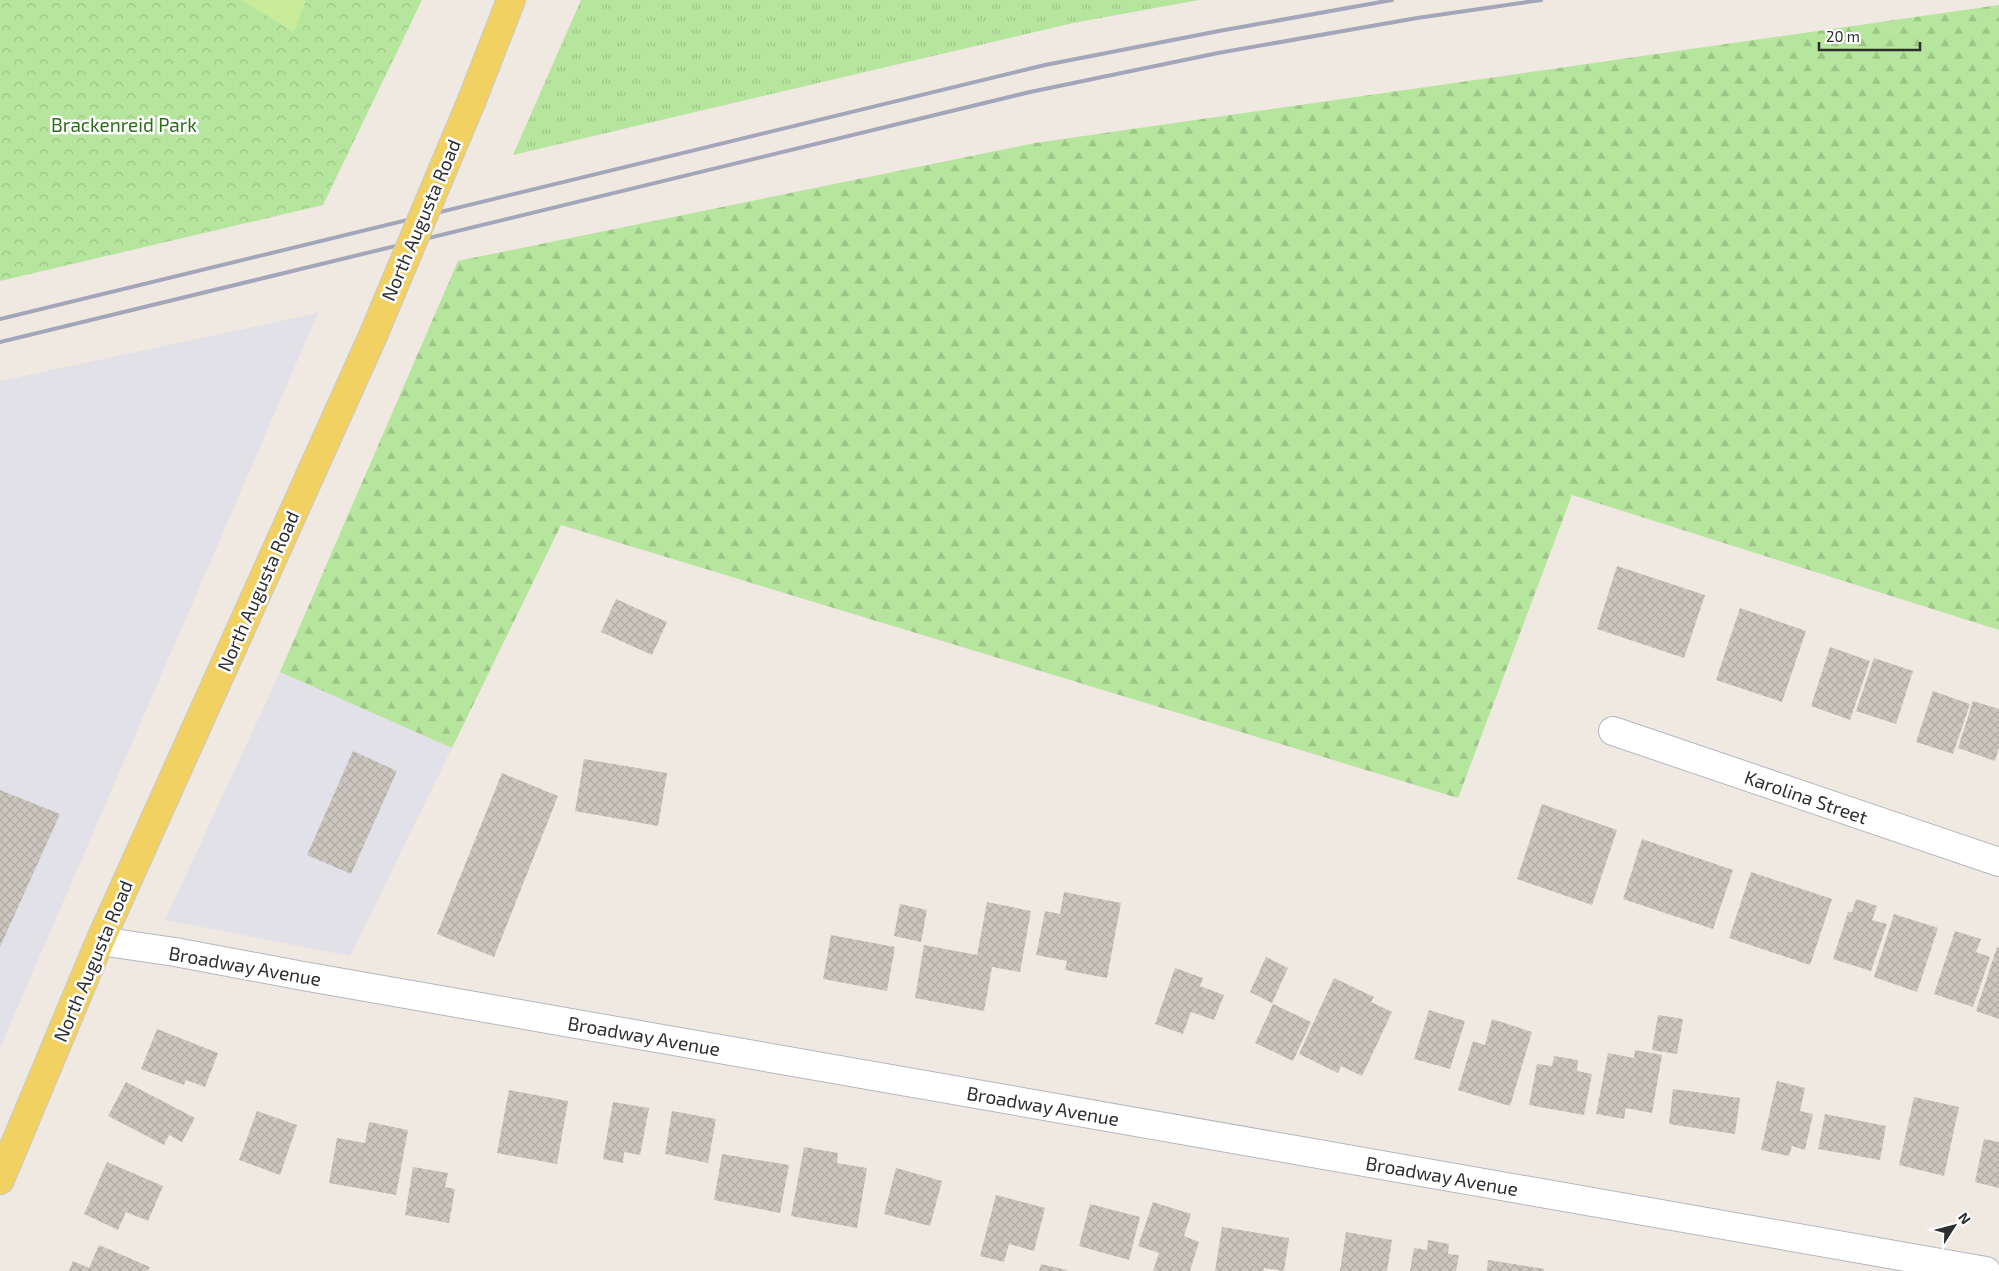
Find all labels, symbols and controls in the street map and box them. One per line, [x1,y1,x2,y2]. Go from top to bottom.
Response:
scale bar [1819,20,1920,52]
text: 20 m [1826,27,1860,45]
park label: Brackenreid Park [51,113,197,136]
street label: North Augusta Road [376,136,465,304]
street label: North Augusta Road [212,507,303,675]
street label: Karolina Street [1742,765,1871,828]
street label: North Augusta Road [48,877,137,1045]
street label: Broadway Avenue [167,941,323,990]
street label: Broadway Avenue [566,1011,722,1060]
street label: Broadway Avenue [965,1081,1121,1130]
street label: Broadway Avenue [1364,1151,1520,1200]
north arrow [1929,1201,1979,1251]
text: N [1955,1209,1975,1227]

